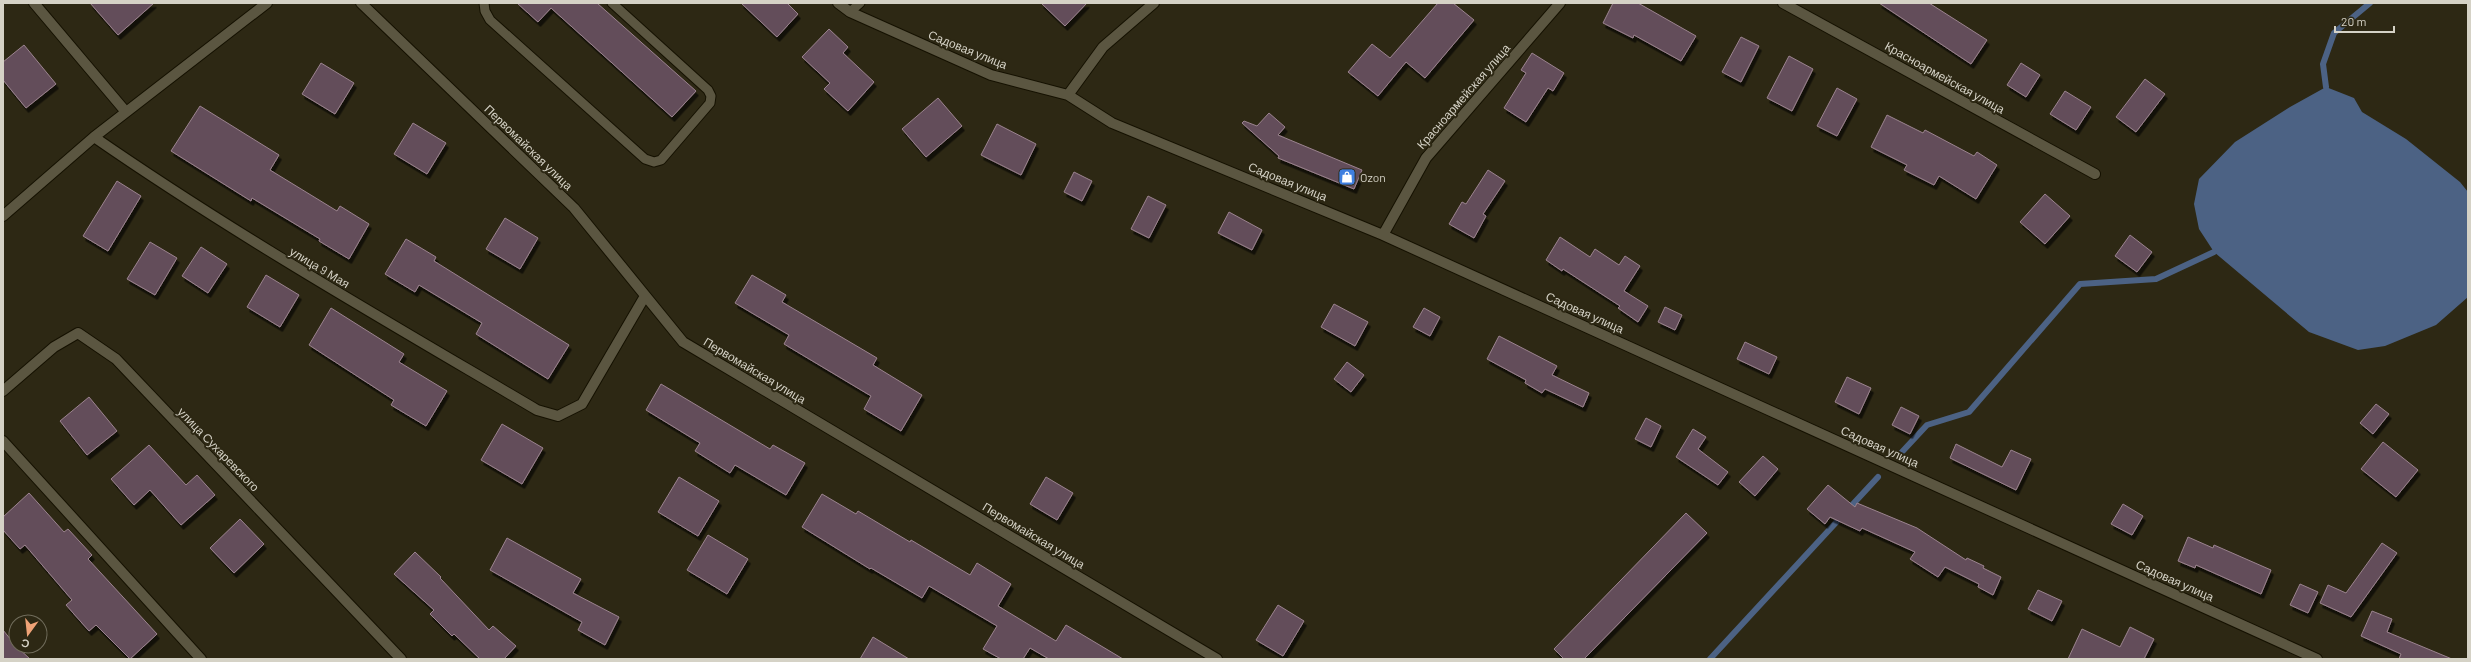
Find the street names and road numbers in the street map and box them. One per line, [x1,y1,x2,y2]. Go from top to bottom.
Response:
street label: Садовая улица [926,27,1010,72]
street label: Красноармейская улица [1882,38,2008,117]
street label: Красноармейская улица [1414,40,1513,152]
street label: Первомайская улица [482,101,576,193]
street label: Садовая улица [1246,159,1330,204]
street label: улица 9 Мая [287,244,352,291]
street label: Садовая улица [1543,289,1626,337]
street label: Первомайская улица [701,334,809,407]
street label: улица Сухаревского [175,404,263,495]
street label: Садовая улица [1838,423,1921,471]
street label: Первомайская улица [980,499,1088,572]
street label: Садовая улица [2133,557,2216,605]

